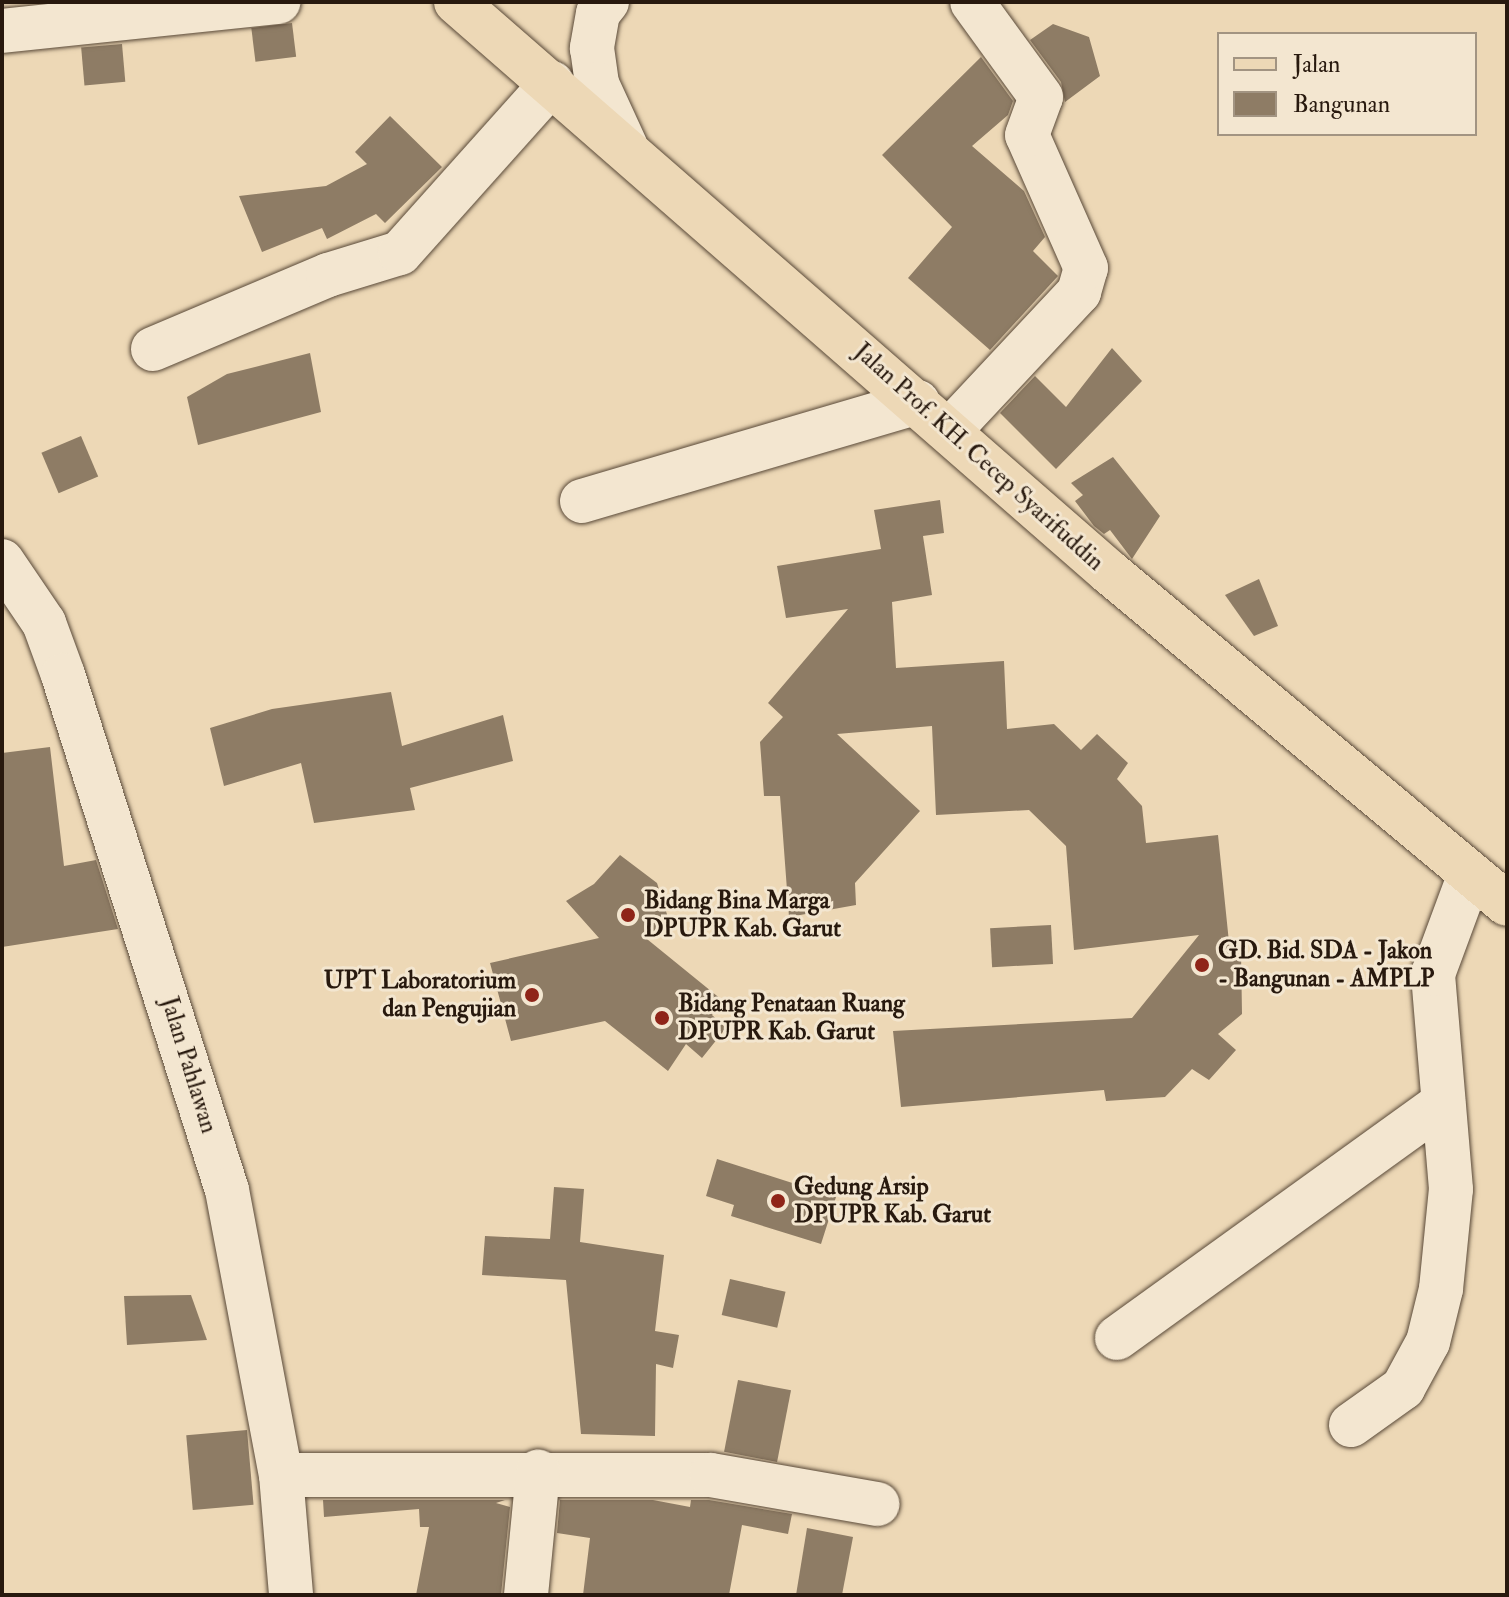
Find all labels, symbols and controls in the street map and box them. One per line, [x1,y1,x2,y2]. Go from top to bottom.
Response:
legend [1217,32,1477,136]
text: Jalan [1293,49,1340,80]
text: Bangunan [1293,89,1390,120]
street label: Jalan Prof. KH. Cecep Syarifuddin [848,337,1110,577]
place label: Bidang Bina Marga DPUPR Kab. Garut [644,887,841,943]
marker: Bidang Bina Marga DPUPR Kab. Garut [619,906,637,924]
place label: GD. Bid. SDA - Jakon - Bangunan - AMPLP [1218,937,1434,993]
marker: GD. Bid. SDA - Jakon - Bangunan - AMPLP [1193,956,1211,974]
place label: UPT Laboratorium dan Pengujian [324,967,516,1023]
marker: UPT Laboratorium dan Pengujian [523,986,541,1004]
place label: Bidang Penataan Ruang DPUPR Kab. Garut [678,990,905,1046]
street label: Jalan Pahlawan [155,993,223,1137]
marker: Bidang Penataan Ruang DPUPR Kab. Garut [653,1009,671,1027]
place label: Gedung Arsip DPUPR Kab. Garut [794,1173,991,1229]
marker: Gedung Arsip DPUPR Kab. Garut [769,1192,787,1210]

